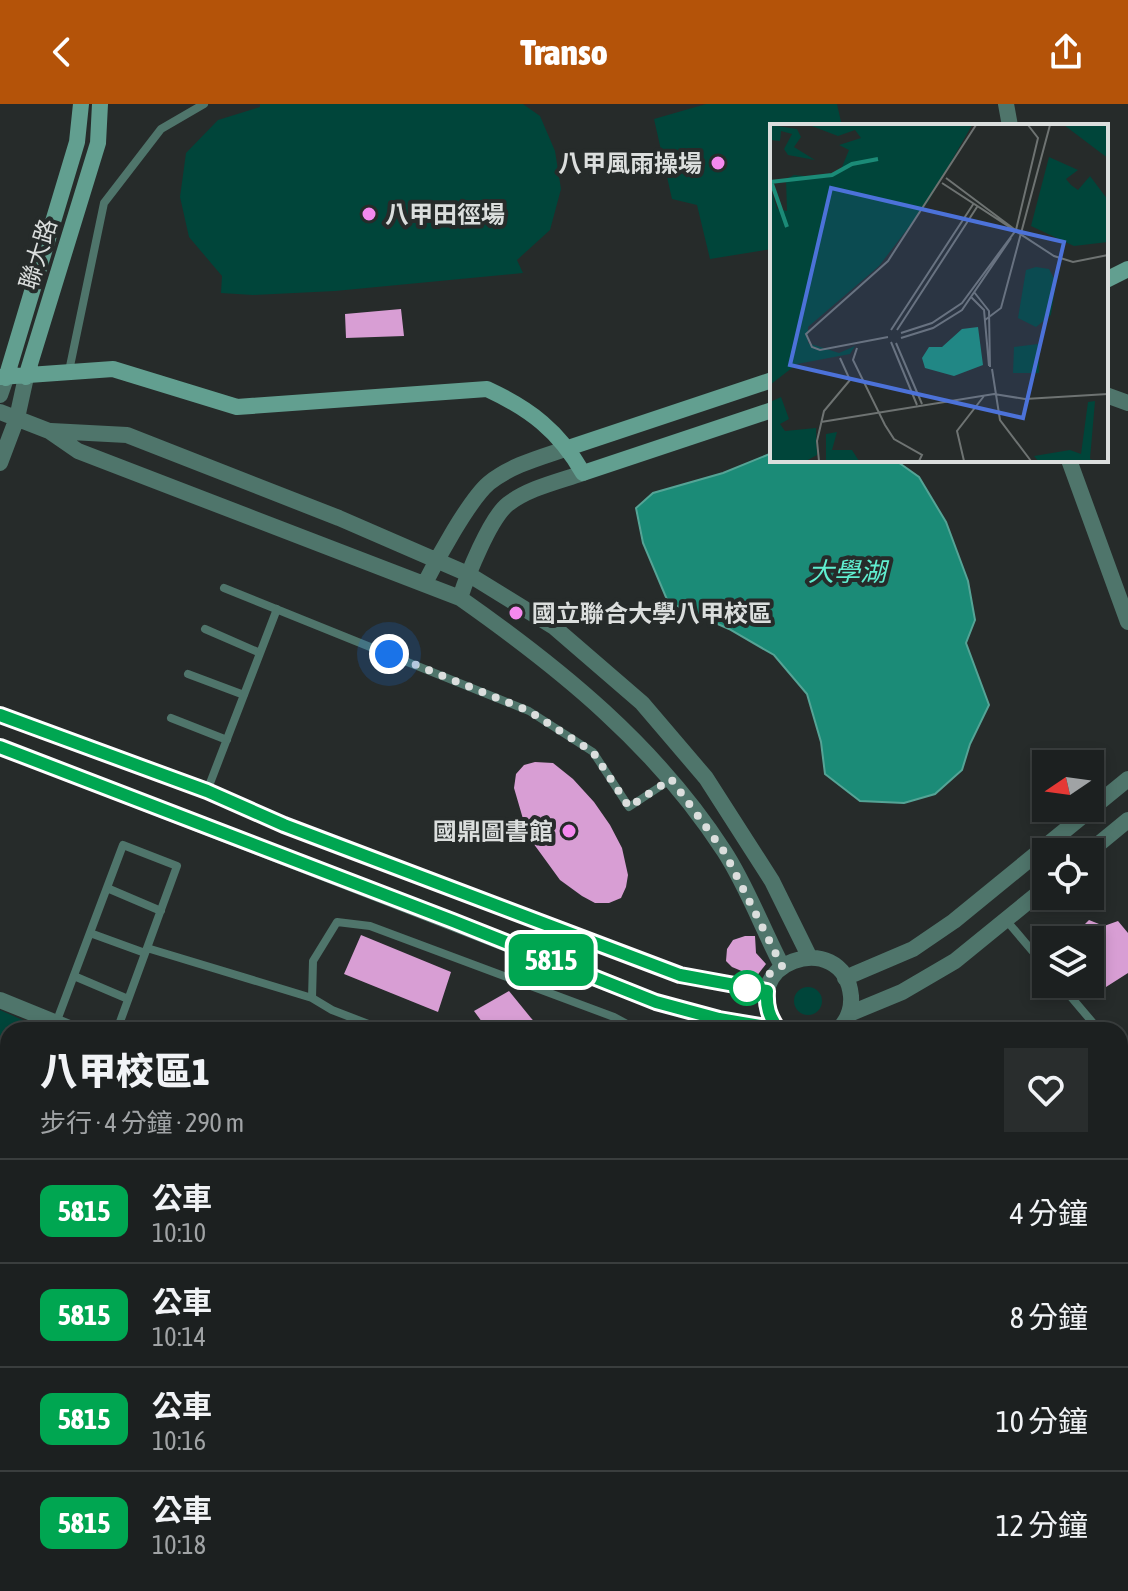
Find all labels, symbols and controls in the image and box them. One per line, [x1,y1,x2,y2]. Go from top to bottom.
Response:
icon: back [40,30,84,74]
icon: share [1044,30,1088,74]
text: Transo [520,31,608,73]
inset map [770,124,1108,462]
place label: 八甲風雨操場 [558,150,702,177]
marker: 八甲風雨操場 [709,154,727,172]
place label: 八甲田徑場 [385,201,505,228]
marker: 八甲田徑場 [360,205,378,223]
street label: 聯大路 [15,216,61,292]
water label: 大學湖 [808,557,890,587]
place label: 國立聯合大學八甲校區 [532,600,772,627]
marker: 國立聯合大學八甲校區 [507,604,525,622]
your location [369,634,409,674]
north arrow [1032,750,1104,822]
map controls [1032,750,1104,998]
place label: 國鼎圖書館 [433,818,553,845]
marker: 國鼎圖書館 [560,822,578,840]
button: locate [1032,838,1104,910]
button: layers [1032,926,1104,998]
line badge: 5815 [495,934,607,986]
text: 5815 [525,944,577,976]
unlabelled marker [730,971,764,1005]
button: heart [1004,1048,1088,1132]
text: 八甲校區1 [40,1050,210,1093]
text: 步行 · 4 分鐘 · 290 m [40,1108,244,1138]
text: 公車 [152,1181,212,1215]
text: 5815 [58,1195,110,1227]
text: 4 分鐘 [1010,1196,1088,1230]
text: 10:10 [152,1218,206,1248]
text: 公車 [152,1285,212,1319]
text: 5815 [58,1299,110,1331]
text: 8 分鐘 [1010,1300,1088,1334]
text: 10:14 [152,1322,206,1352]
text: 公車 [152,1389,212,1423]
text: 5815 [58,1403,110,1435]
text: 10 分鐘 [996,1404,1088,1438]
text: 10:16 [152,1426,206,1456]
text: 公車 [152,1493,212,1527]
text: 5815 [58,1507,110,1539]
text: 12 分鐘 [996,1508,1088,1542]
text: 10:18 [152,1530,206,1560]

